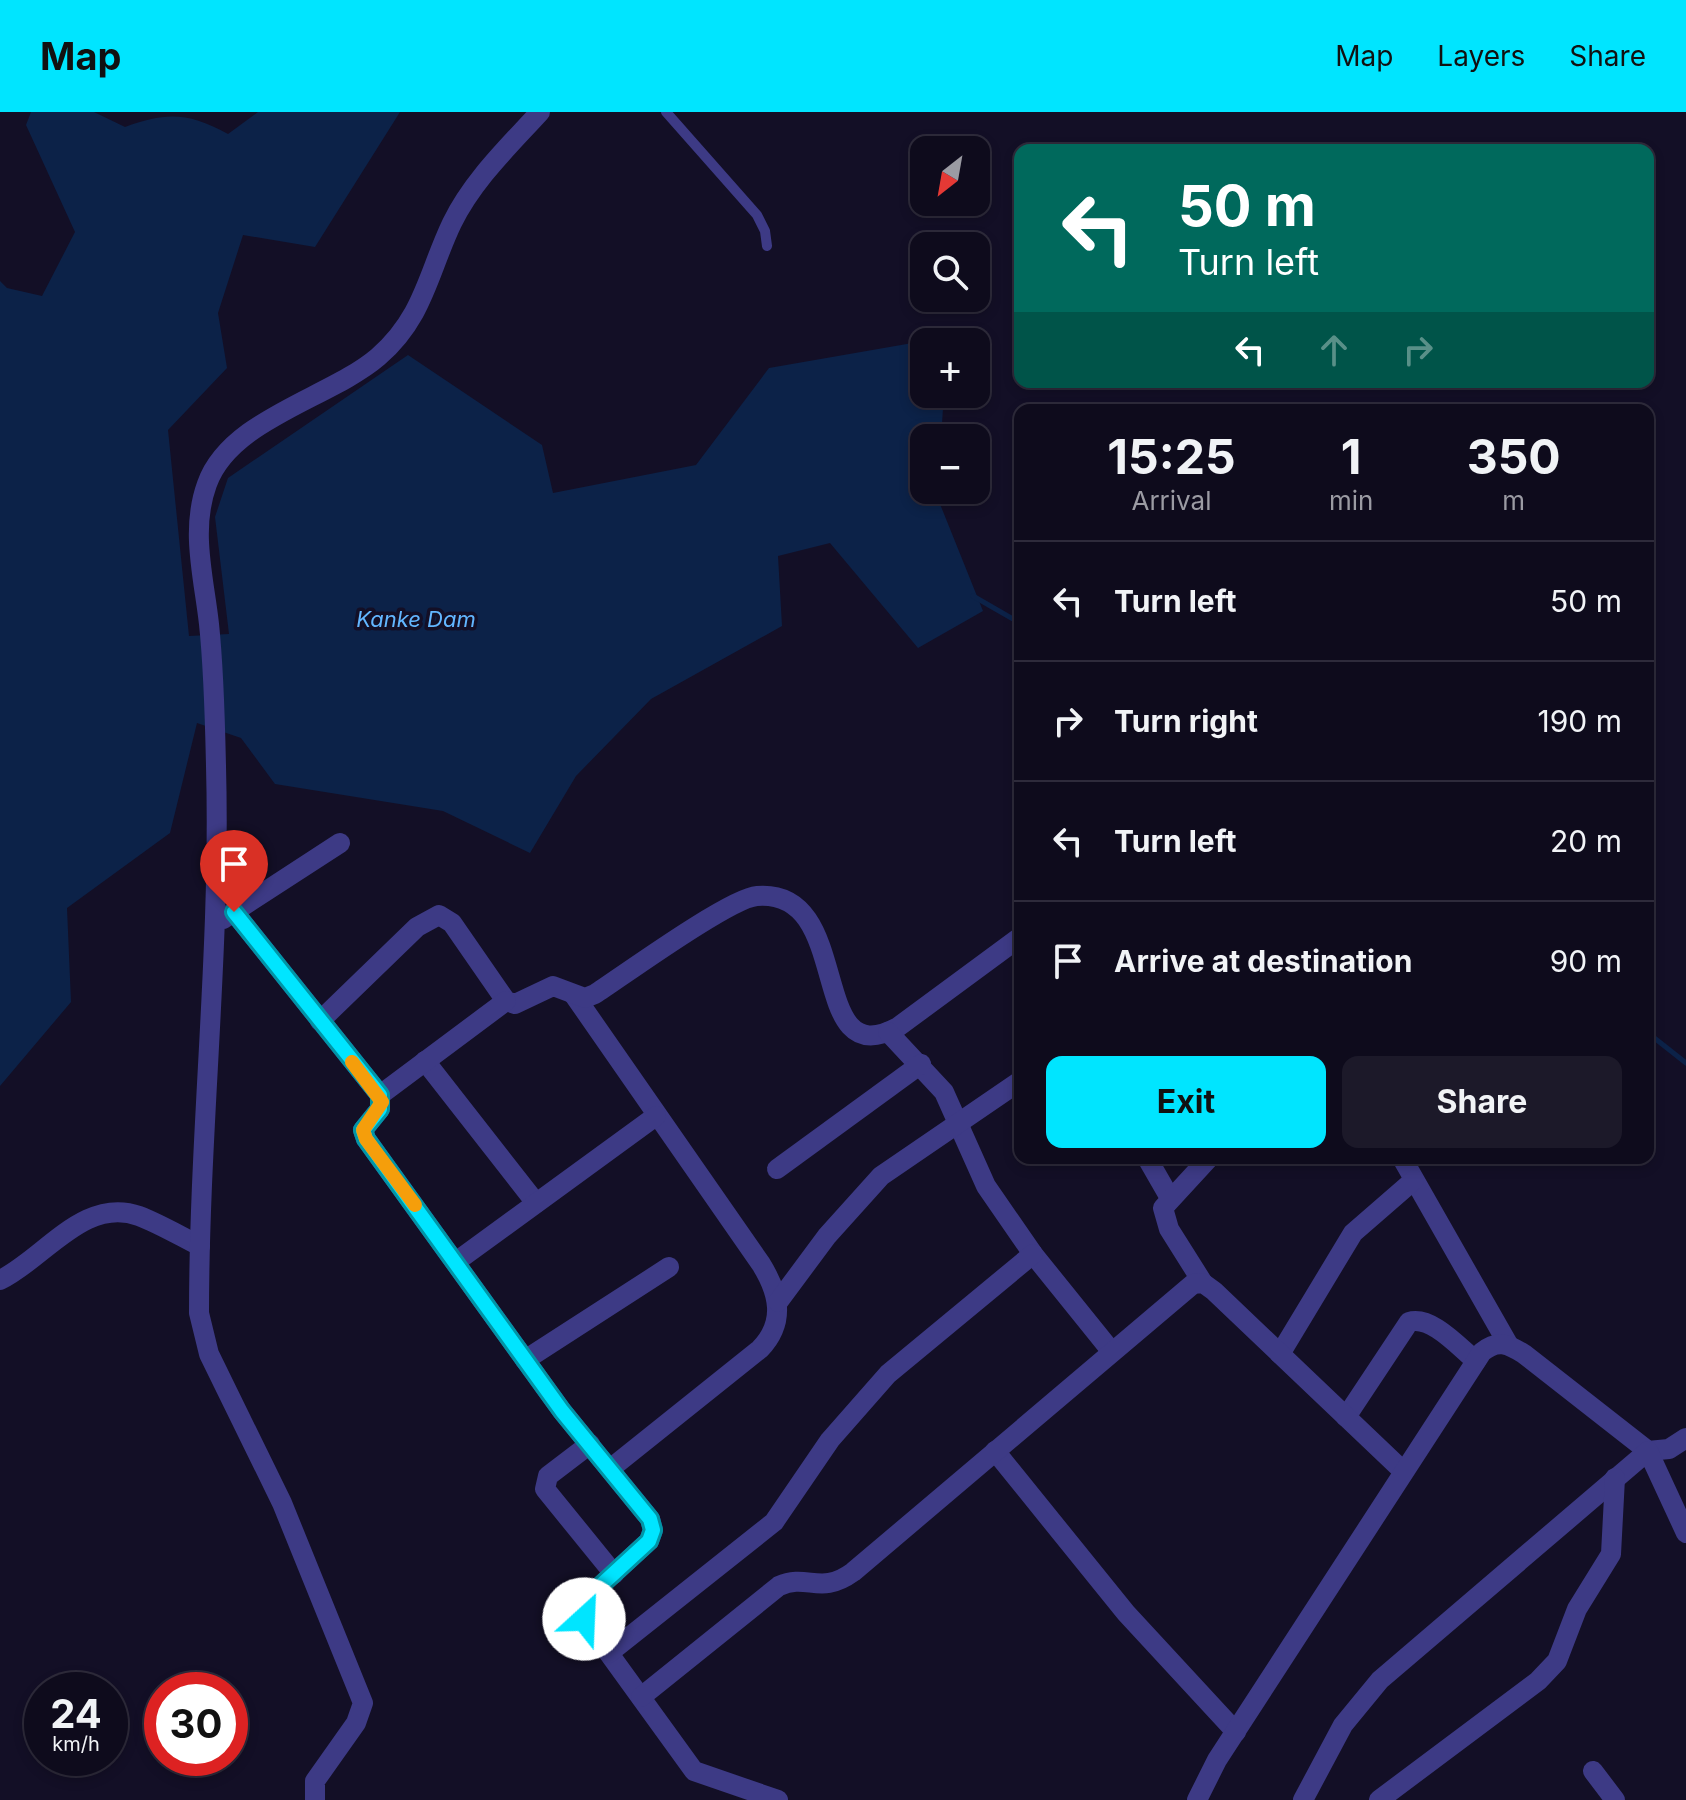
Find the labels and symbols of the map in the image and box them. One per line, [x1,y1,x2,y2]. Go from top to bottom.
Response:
north arrow [910,136,990,216]
water label: Kanke Dam [356,606,476,632]
pin [200,830,268,912]
position arrow [542,1577,626,1661]
speed limit sign: 30 [144,1672,248,1776]

